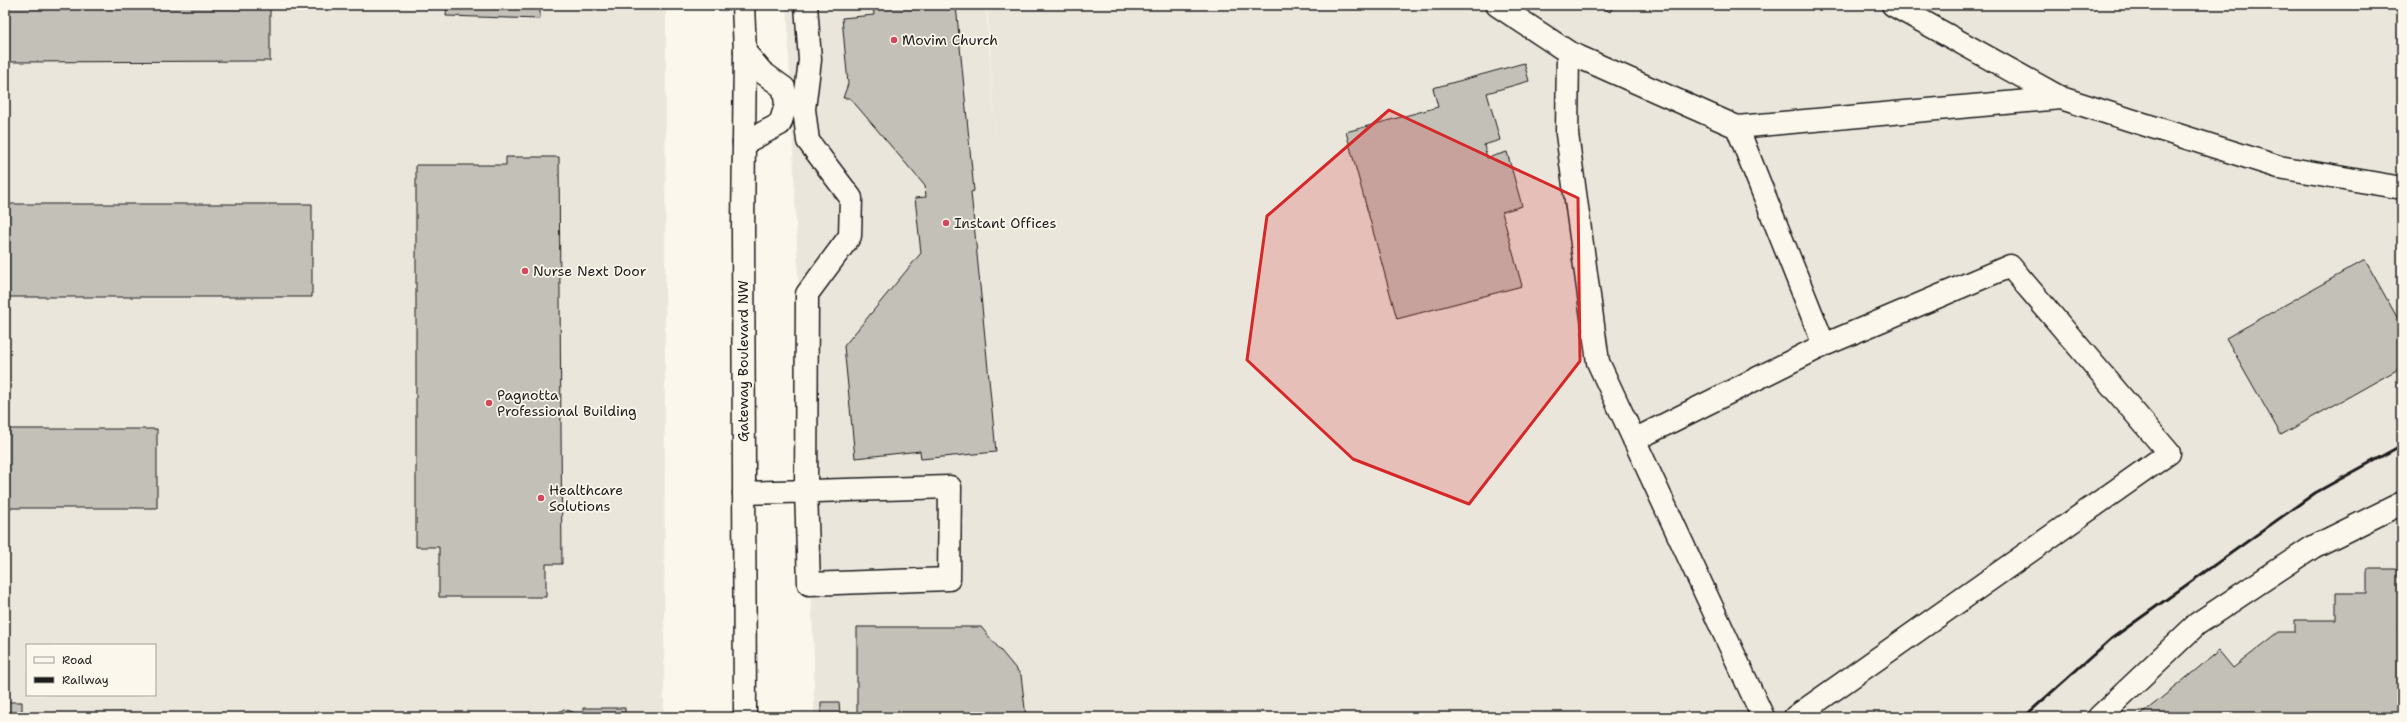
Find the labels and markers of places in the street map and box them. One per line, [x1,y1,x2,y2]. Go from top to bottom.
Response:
place label: Movim Church [902,31,998,49]
marker: Movim Church [889,35,899,45]
place label: Instant Offices [954,214,1057,232]
marker: Instant Offices [941,218,951,228]
place label: Nurse Next Door [533,262,647,280]
marker: Nurse Next Door [520,266,530,276]
place label: Pagnotta Professional Building [497,386,637,420]
marker: Pagnotta Professional Building [484,398,494,408]
place label: Healthcare Solutions [549,481,623,515]
marker: Healthcare Solutions [536,493,546,503]

